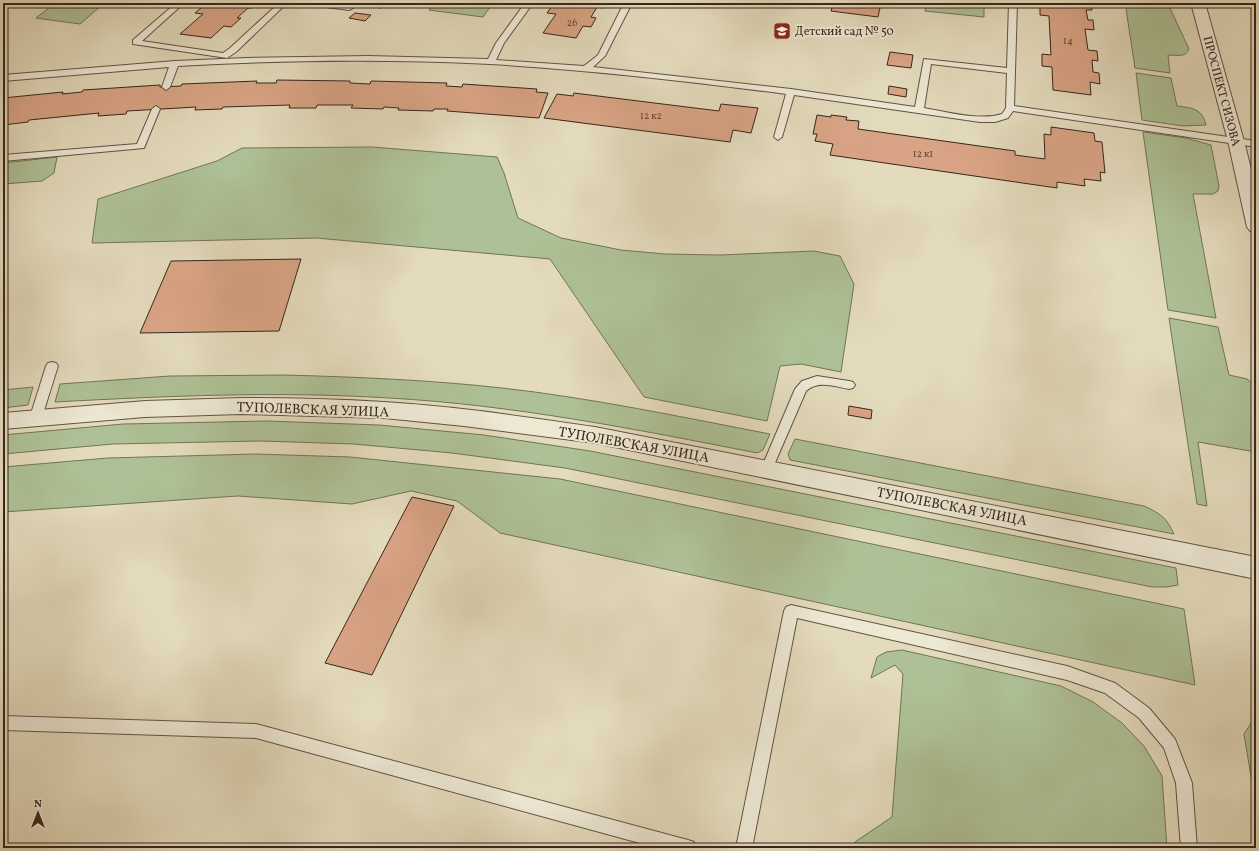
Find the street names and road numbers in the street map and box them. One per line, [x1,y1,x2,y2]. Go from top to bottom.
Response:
street label: ПРОСПЕКТ СИЗОВА [1199,34,1244,149]
street label: ТУПОЛЕВСКАЯ УЛИЦА [236,398,390,423]
street label: ТУПОЛЕВСКАЯ УЛИЦА [557,423,711,468]
street label: ТУПОЛЕВСКАЯ УЛИЦА [875,484,1029,531]

